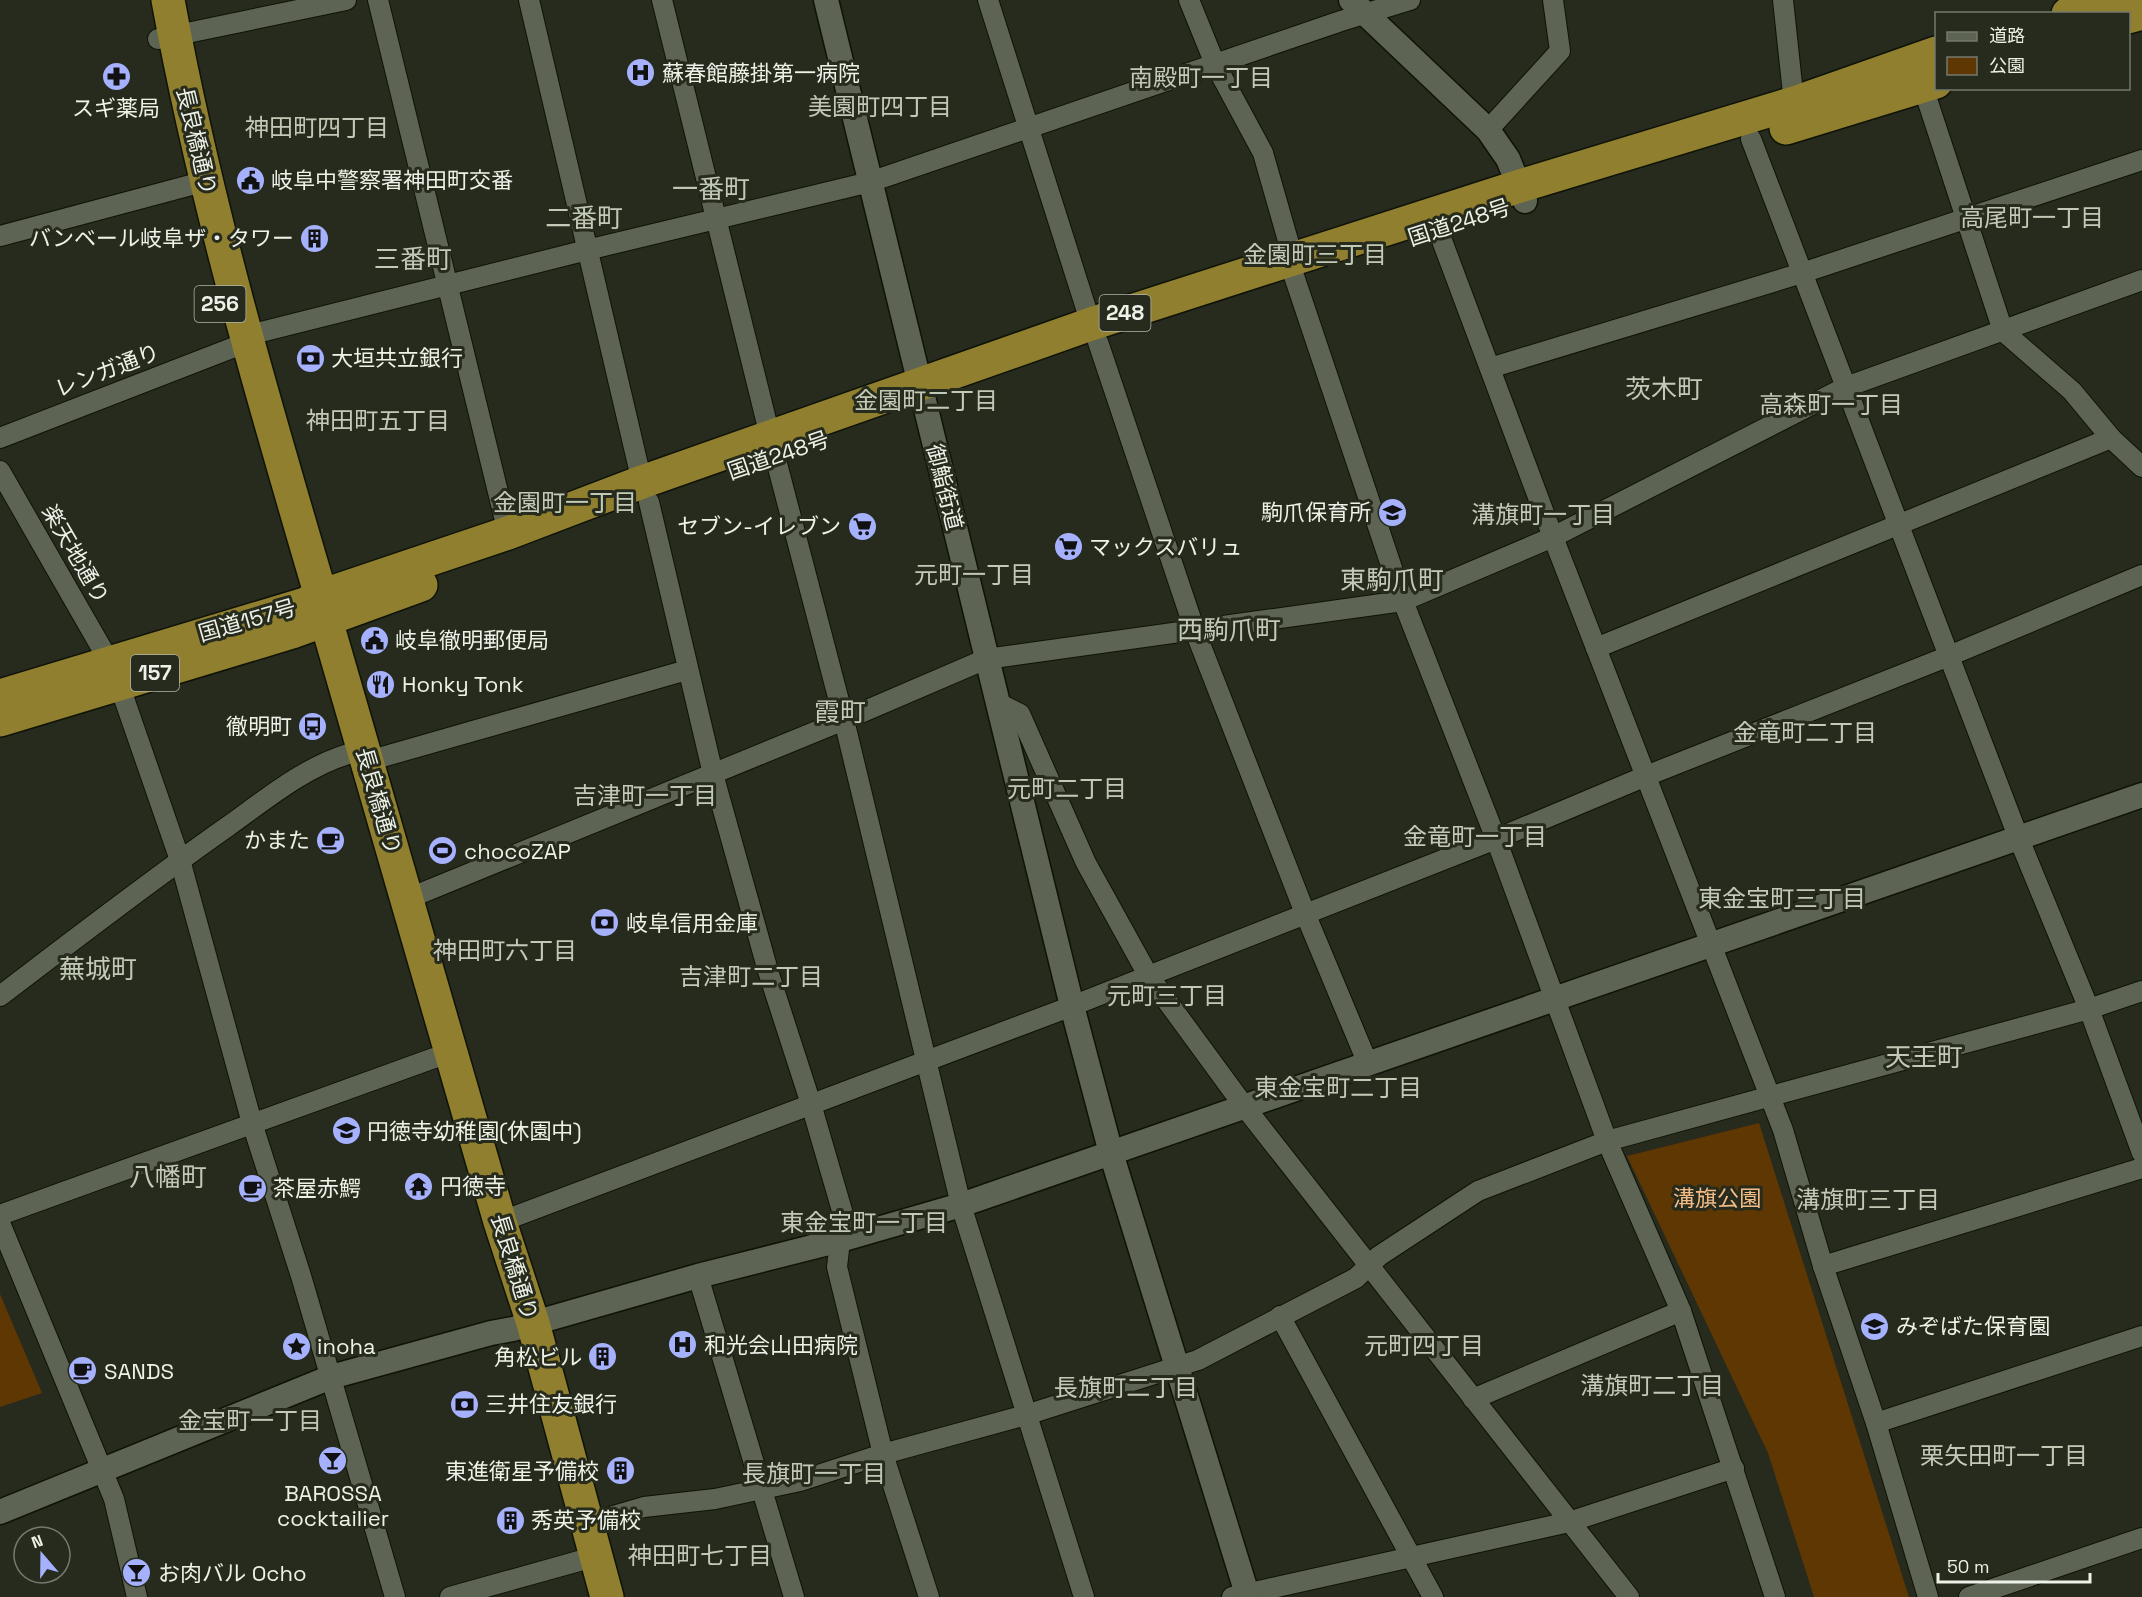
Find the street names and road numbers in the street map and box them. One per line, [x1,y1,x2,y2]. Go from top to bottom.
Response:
street label: 長良橋通り [171,84,223,198]
street label: 国道248号 [1404,192,1514,252]
road number: 256 [194,286,246,322]
road number: 248 [1100,295,1150,331]
street label: レンガ通り [51,337,163,403]
street label: 国道248号 [723,424,833,486]
street label: 御鮨街道 [921,441,969,533]
street label: 楽天地通り [36,499,116,609]
street label: 国道157号 [195,593,299,647]
road number: 157 [131,655,179,691]
street label: 長良橋通り [350,744,408,858]
street label: 長良橋通り [486,1210,544,1324]

